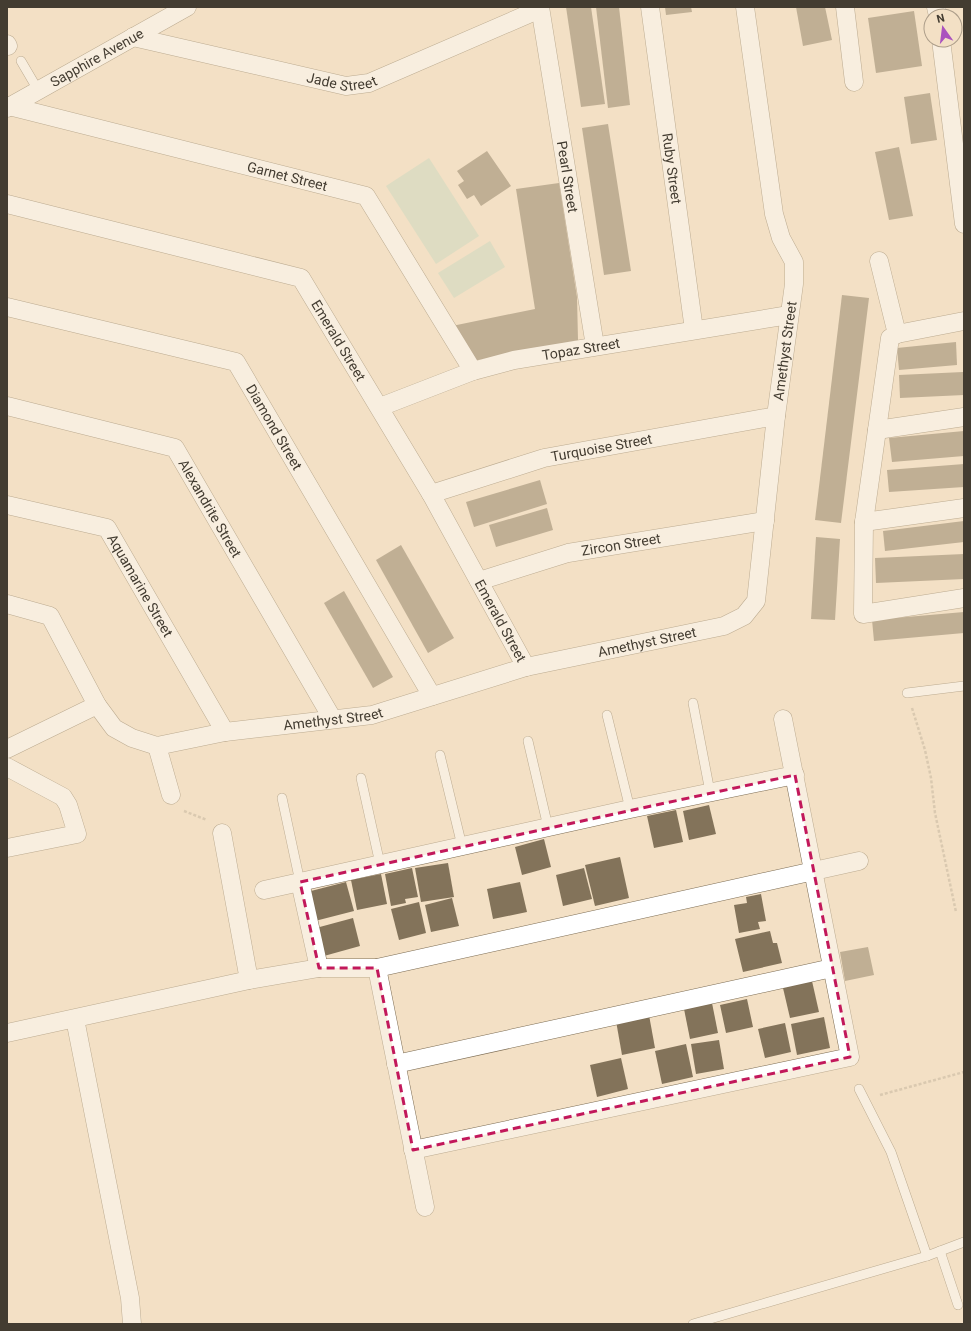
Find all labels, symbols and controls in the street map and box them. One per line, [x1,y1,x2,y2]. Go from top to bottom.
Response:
north arrow [923,8,963,48]
text: N [935,11,946,26]
street label: Sapphire Avenue [47,25,146,90]
street label: Jade Street [305,69,380,94]
street label: Ruby Street [659,132,685,205]
street label: Pearl Street [554,140,581,214]
street label: Garnet Street [245,158,329,194]
street label: Emerald Street [308,297,369,384]
street label: Amethyst Street [770,300,800,402]
street label: Topaz Street [541,335,621,363]
street label: Diamond Street [243,381,306,473]
street label: Turquoise Street [550,431,654,465]
street label: Alexandrite Street [175,456,245,561]
street label: Zircon Street [580,530,662,559]
street label: Aquamarine Street [104,531,176,640]
street label: Emerald Street [472,577,530,665]
street label: Amethyst Street [596,624,698,660]
street label: Amethyst Street [282,704,385,733]

